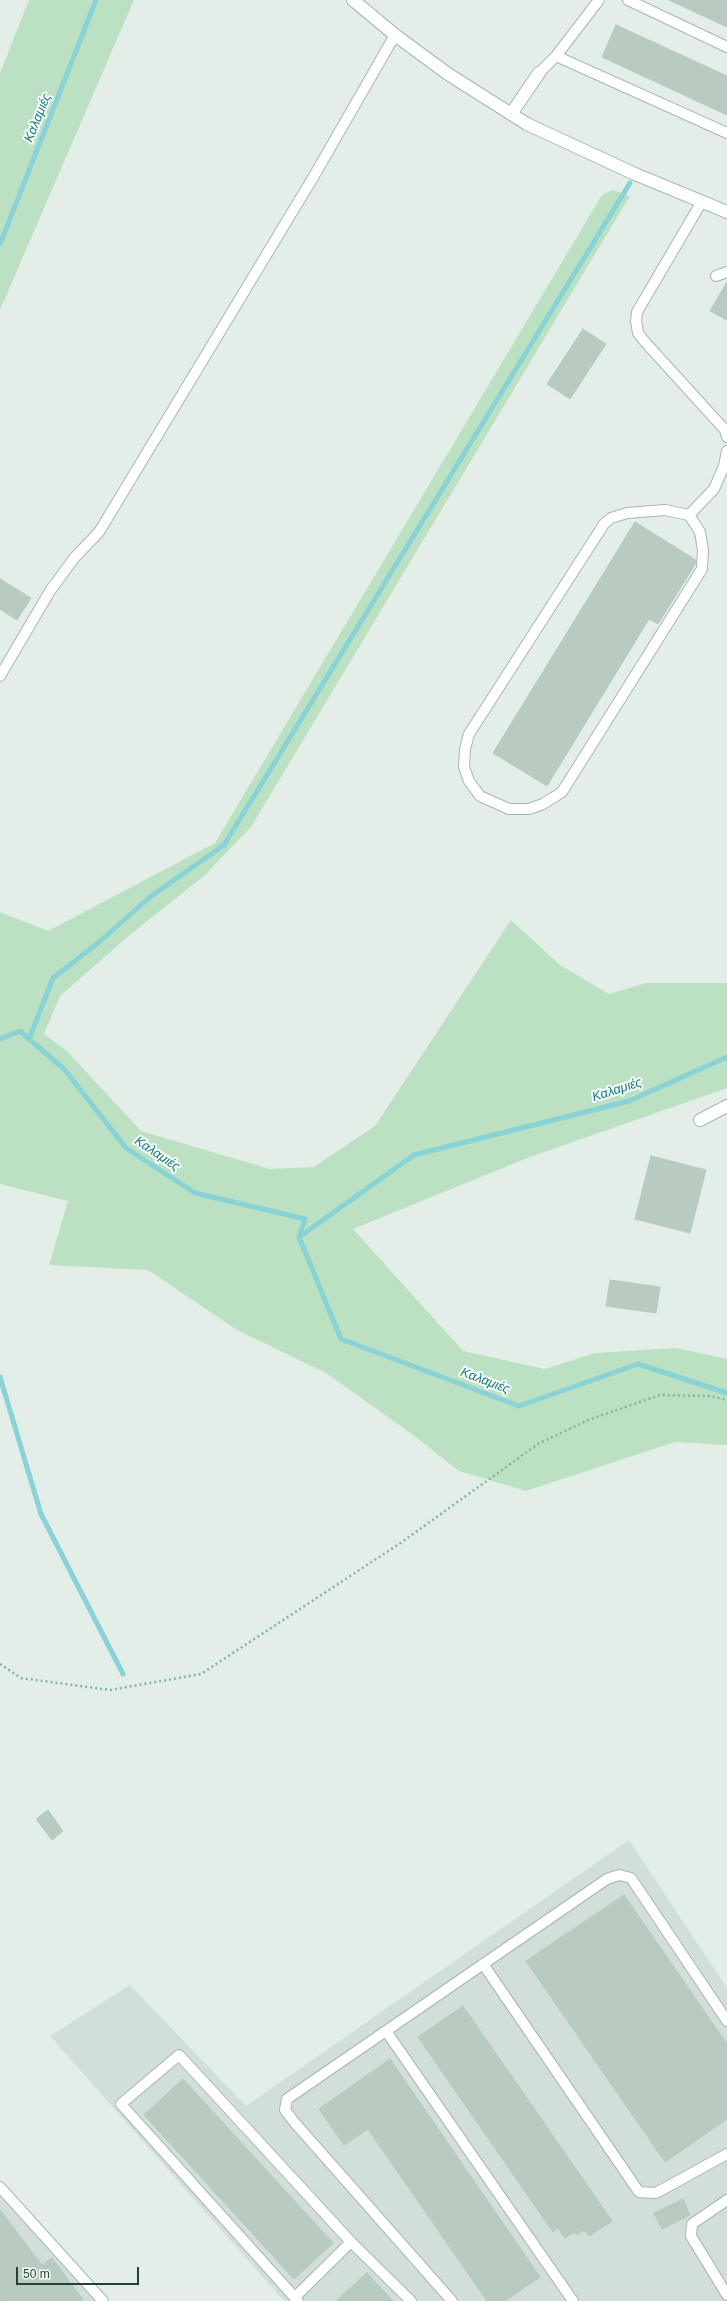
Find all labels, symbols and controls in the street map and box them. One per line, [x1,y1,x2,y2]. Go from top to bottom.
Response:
water label: Καλαμιές [21,91,55,145]
water label: Καλαμιές [590,1075,644,1105]
water label: Καλαμιές [131,1133,183,1175]
water label: Καλαμιές [458,1365,512,1397]
scale bar [18,2259,141,2285]
text: 50 m [23,2267,50,2281]

